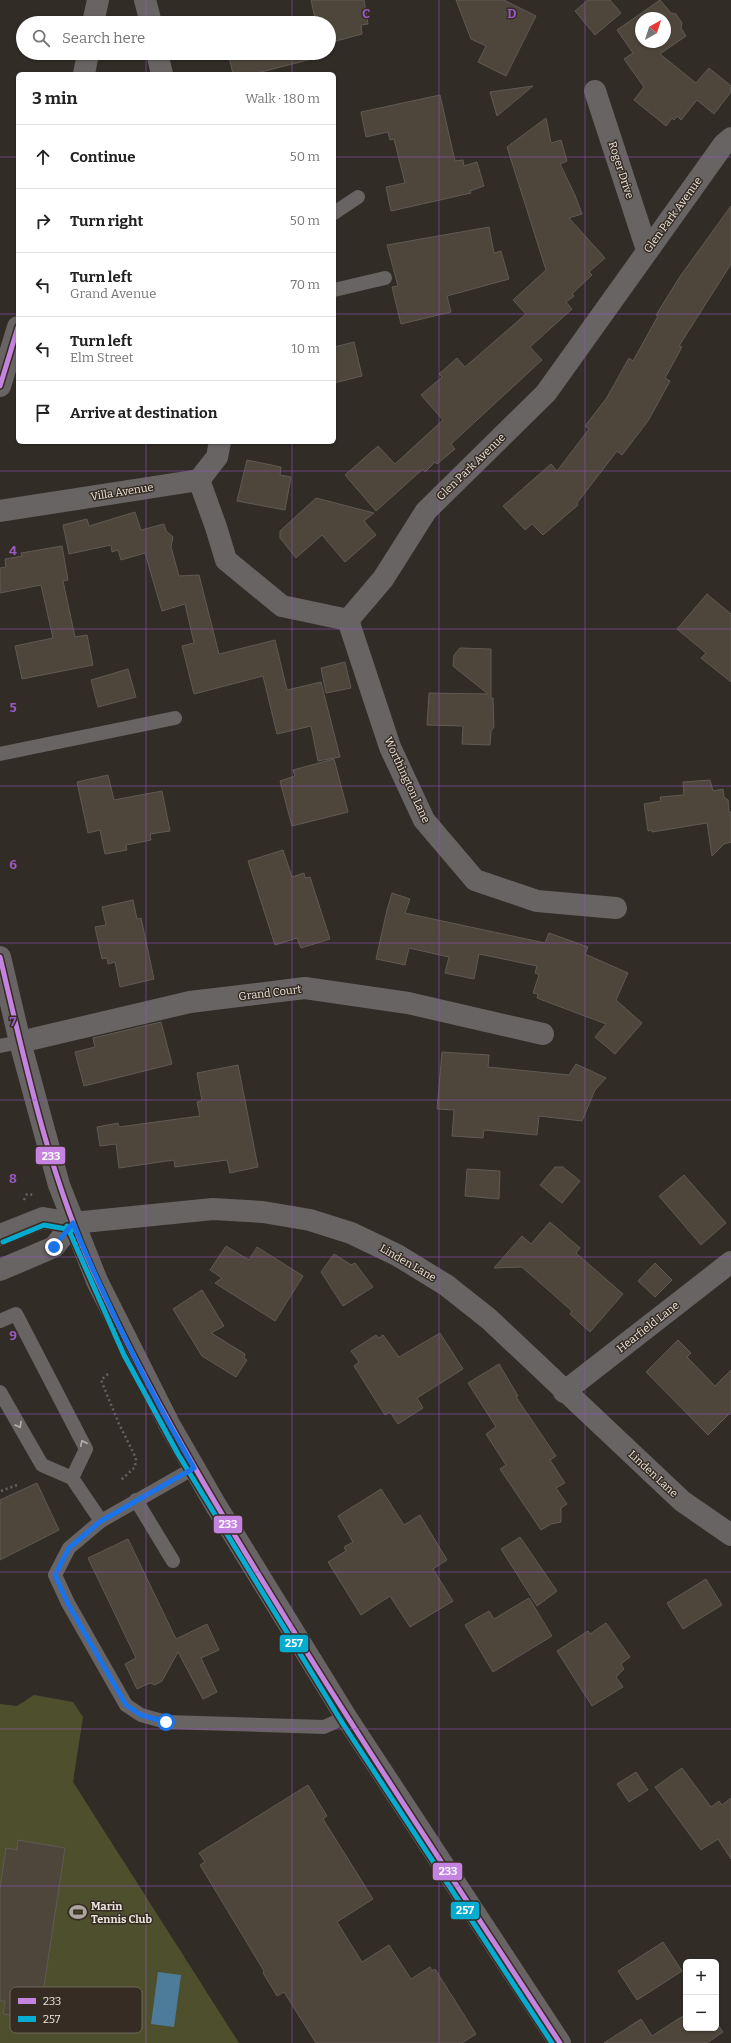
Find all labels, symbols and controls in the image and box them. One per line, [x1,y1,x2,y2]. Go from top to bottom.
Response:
text: C [362,6,370,21]
text: D [507,6,517,21]
north arrow [635,12,671,48]
search box [16,16,336,60]
icon: search [30,27,52,49]
text: Search here [62,29,145,47]
text: 3 min [32,88,77,109]
text: Walk · 180 m [245,91,320,106]
street label: Roger Drive [606,140,636,200]
icon: ahead [32,146,54,168]
text: Continue [70,148,136,166]
text: 50 m [290,149,320,164]
street label: Glen Park Avenue [641,175,705,255]
icon: right [32,210,54,232]
text: Turn right [70,212,143,230]
text: 50 m [290,213,320,228]
text: Turn left [70,268,132,286]
icon: left [32,274,54,296]
text: 70 m [290,277,320,292]
text: Grand Avenue [70,286,156,301]
text: Turn left [70,332,132,350]
icon: left [32,338,54,360]
text: 10 m [291,341,320,356]
text: Elm Street [70,350,134,365]
icon: arrive [32,402,54,424]
text: Arrive at destination [70,404,217,422]
street label: Glen Park Avenue [434,431,508,503]
street label: Villa Avenue [90,481,154,503]
text: 4 [9,543,17,558]
text: 5 [9,700,17,715]
street label: Worthington Lane [381,735,433,825]
text: 6 [9,857,17,872]
street label: Grand Court [238,983,302,1003]
text: 7 [10,1014,17,1029]
line badge: 233 [35,1146,66,1165]
text: 233 [42,1150,60,1163]
text: 8 [9,1171,17,1186]
route end [45,1238,63,1256]
street label: Linden Lane [378,1242,438,1284]
street label: Hearfield Lane [614,1299,682,1355]
text: 9 [9,1328,17,1343]
one-way arrow [15,1421,22,1429]
one-way arrow [80,1440,88,1447]
street label: Linden Lane [626,1448,680,1500]
line badge: 233 [213,1515,243,1534]
text: 233 [219,1518,237,1531]
line badge: 257 [279,1634,309,1653]
text: 257 [285,1637,303,1650]
route start [157,1713,175,1731]
line badge: 233 [432,1862,463,1881]
text: 233 [439,1865,457,1878]
place label: Marin Tennis Club [91,1900,152,1926]
line badge: 257 [450,1901,480,1920]
sports icon: Marin Tennis Club [68,1902,88,1922]
text: 257 [456,1904,474,1917]
map controls [683,1959,719,2031]
button: + [683,1959,719,1995]
legend [10,1987,142,2033]
text: 233 [43,1995,61,2008]
button: − [683,1995,719,2031]
text: 257 [43,2013,61,2026]

